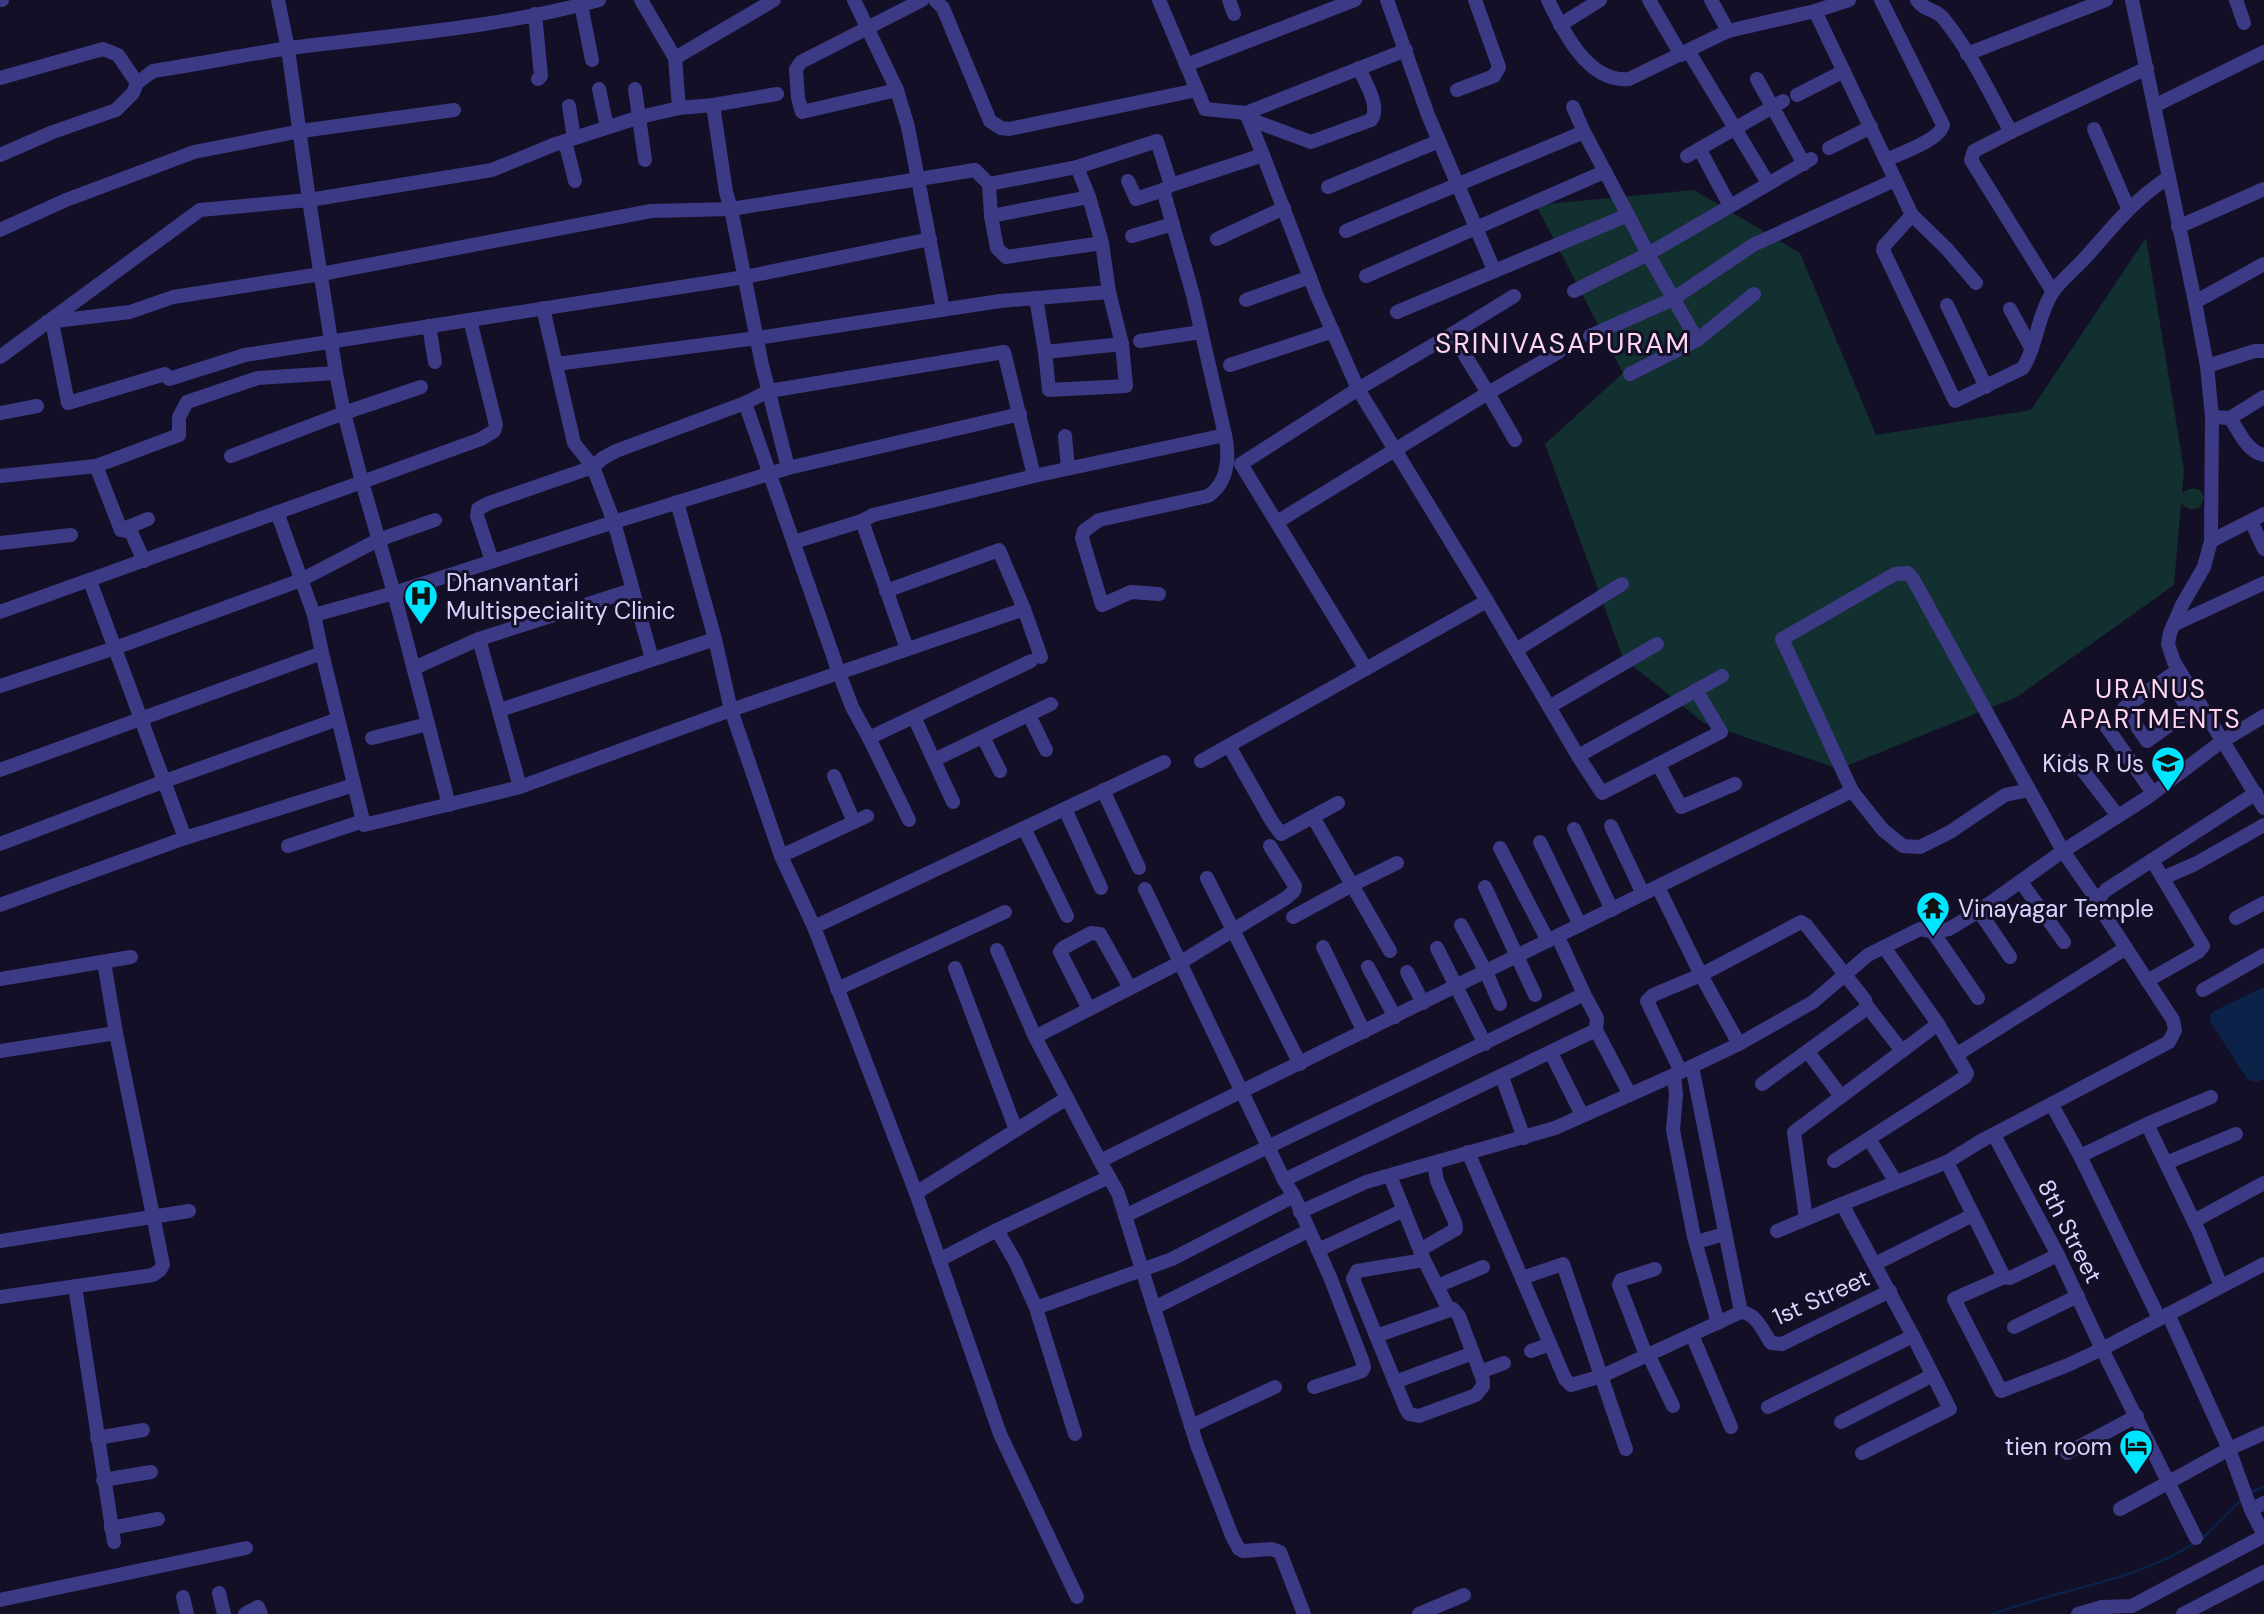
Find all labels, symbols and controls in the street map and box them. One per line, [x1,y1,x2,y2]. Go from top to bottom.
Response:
district label: SRINIVASAPURAM [1435,325,1691,362]
place label: Dhanvantari Multispeciality Clinic [446,567,676,626]
hospital icon: Dhanvantari Multispeciality Clinic [402,577,440,626]
district label: URANUS APARTMENTS [2060,672,2242,736]
school or university icon: Kids R Us [2149,744,2187,793]
place label: Kids R Us [2042,748,2144,779]
temple icon: Vinayagar Temple [1914,889,1952,938]
place label: Vinayagar Temple [1958,893,2154,924]
street label: 8th Street [2031,1174,2109,1288]
street label: 1st Street [1768,1262,1874,1332]
hotel icon: tien room [2117,1427,2155,1476]
place label: tien room [2005,1431,2112,1462]

